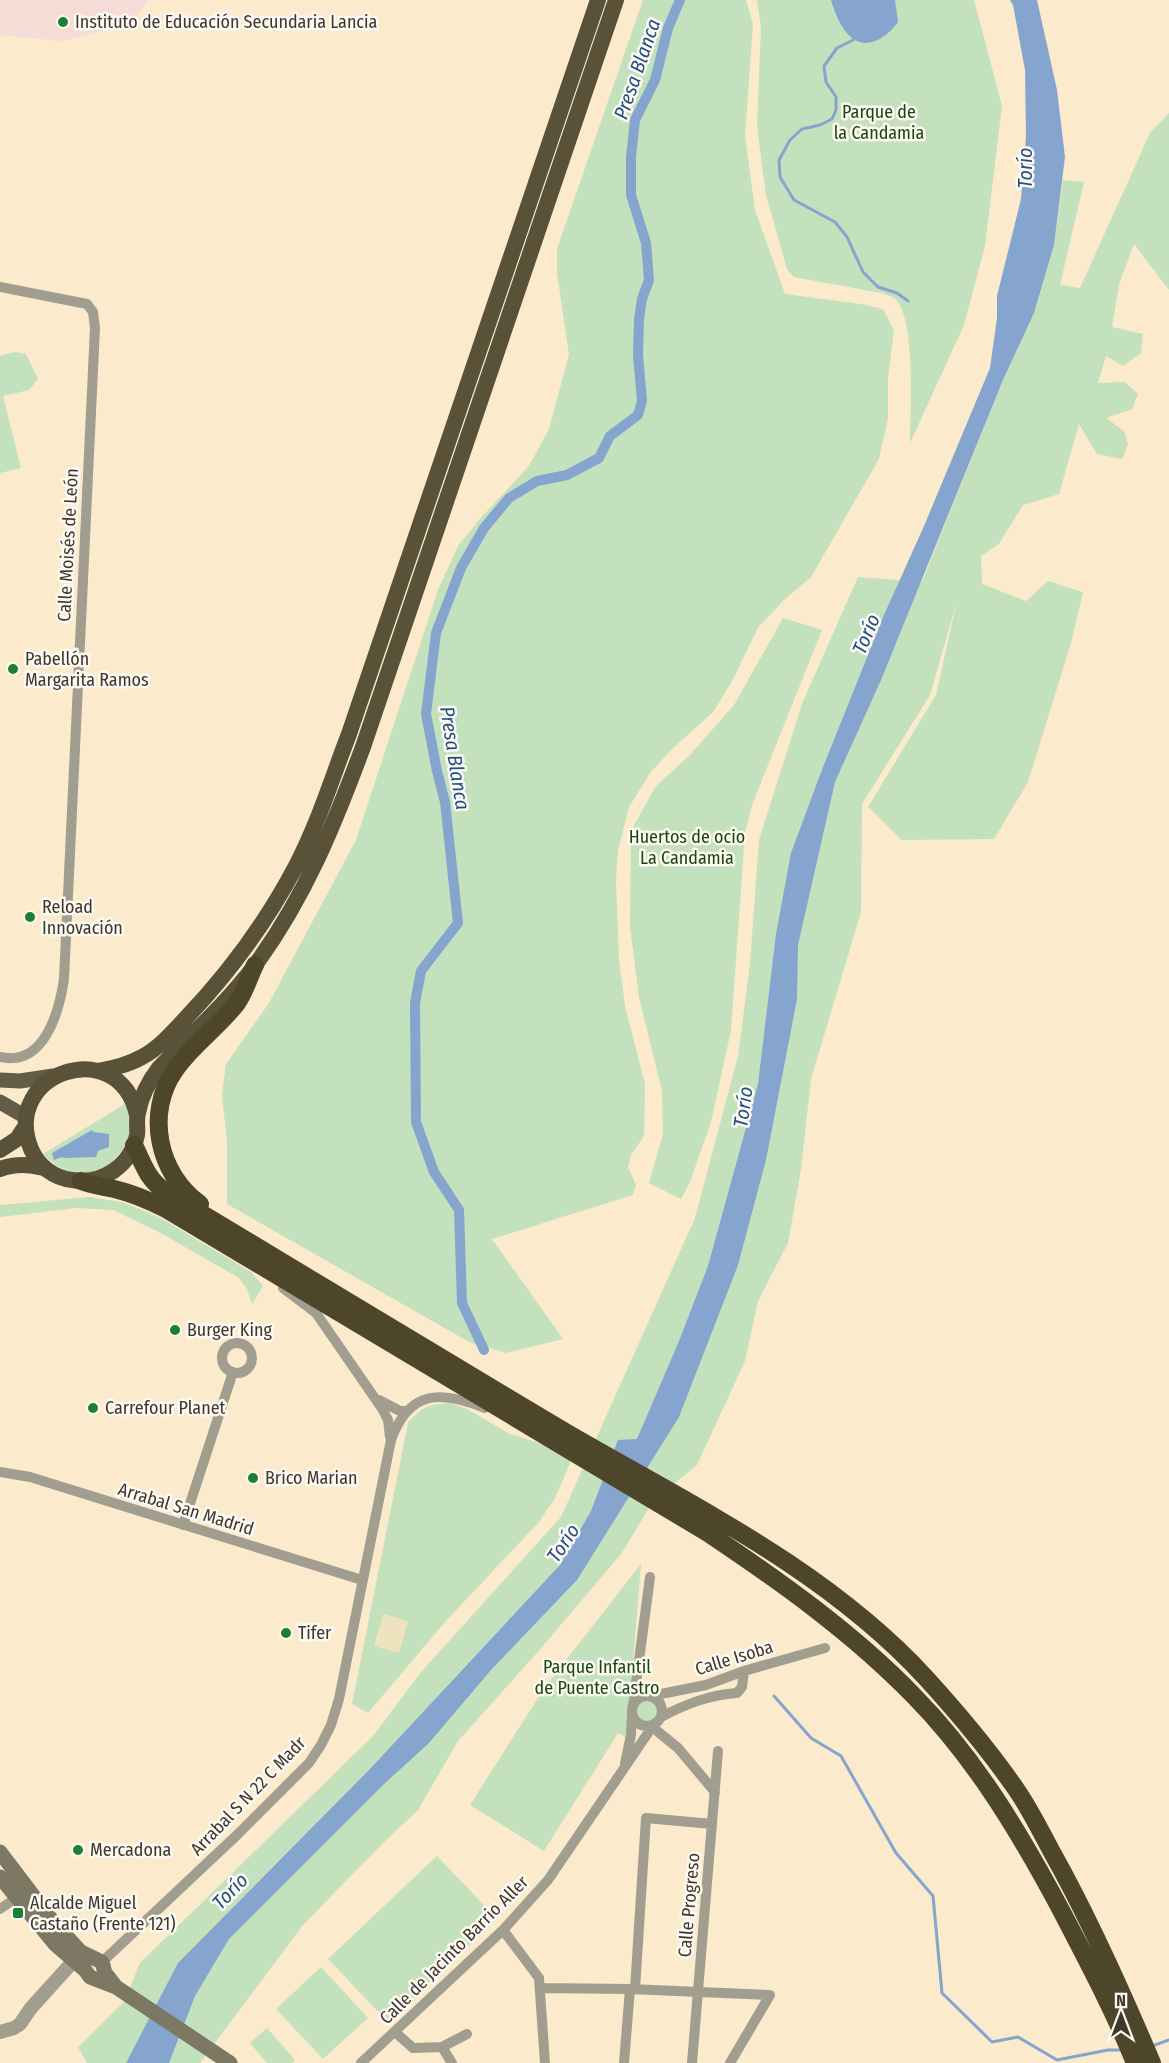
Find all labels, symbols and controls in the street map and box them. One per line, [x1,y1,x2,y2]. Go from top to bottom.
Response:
place label: Instituto de Educación Secundaria Lancia [75,11,378,33]
marker: Instituto de Educación Secundaria Lancia [56,15,70,29]
water label: Presa Blanca [609,16,665,122]
park label: Parque de la Candamia [834,101,924,144]
water label: Torío [1013,147,1037,189]
street label: Calle Moisés de León [53,468,83,622]
water label: Torío [847,610,885,658]
place label: Pabellón Margarita Ramos [25,648,149,691]
marker: Pabellón Margarita Ramos [6,662,20,676]
water label: Presa Blanca [435,704,475,812]
park label: Huertos de ocio La Candamia [629,826,745,869]
place label: Reload Innovación [42,896,123,939]
marker: Reload Innovación [23,910,37,924]
water label: Torío [728,1085,758,1129]
place label: Burger King [187,1319,272,1341]
marker: Burger King [168,1323,182,1337]
place label: Carrefour Planet [105,1397,226,1419]
marker: Carrefour Planet [86,1401,100,1415]
place label: Brico Marian [265,1467,357,1489]
marker: Brico Marian [246,1471,260,1485]
street label: Arrabal San Madrid [116,1478,256,1540]
water label: Torío [542,1519,584,1567]
place label: Tifer [298,1622,332,1644]
marker: Tifer [279,1626,293,1640]
street label: Calle Isoba [692,1636,776,1680]
park label: Parque Infantil de Puente Castro [535,1656,659,1699]
street label: Arrabal S N 22 C Madr [186,1731,311,1860]
place label: Mercadona [90,1839,171,1861]
marker: Mercadona [71,1843,85,1857]
street label: Calle Progreso [673,1852,705,1958]
water label: Torío [207,1868,253,1914]
street label: Calle de Jacinto Barrio Aller [375,1871,533,2029]
place label: Alcalde Miguel Castaño (Frente 121) [30,1892,175,1935]
marker: Alcalde Miguel Castaño (Frente 121) [11,1906,25,1920]
north arrow [1091,1985,1151,2045]
text: N [1116,1991,1126,2010]

